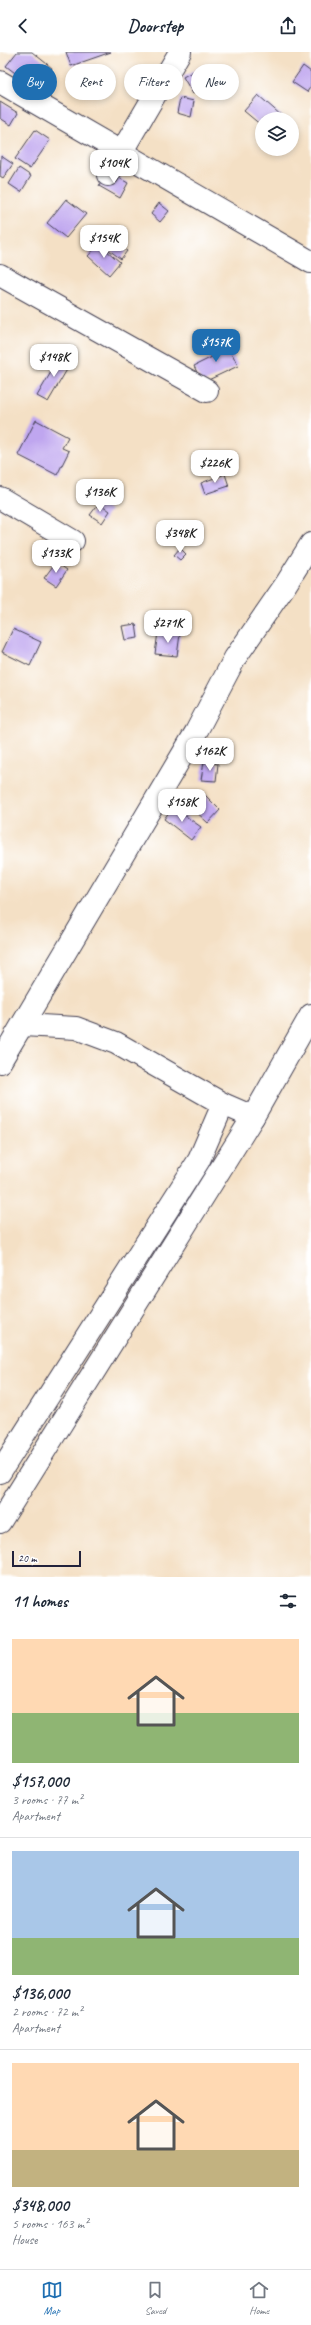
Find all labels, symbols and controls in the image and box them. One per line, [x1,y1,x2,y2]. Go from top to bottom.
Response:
icon: back [12,15,34,37]
text: Doorstep [128,15,183,37]
icon: share [277,15,299,37]
chip: Buy [12,64,57,100]
chip: Rent [65,64,116,100]
chip: Filters [124,64,183,100]
chip: New [191,64,239,100]
map controls [255,112,299,156]
button: layers [255,112,299,156]
pin: $104K [86,150,142,184]
text: $104K [99,155,129,171]
pin: $154K [76,225,132,259]
text: $154K [89,230,119,246]
pin: $157K [188,329,244,363]
text: $157K [201,334,231,350]
pin: $148K [26,344,82,378]
text: $148K [39,349,69,365]
pin: $226K [187,450,243,484]
text: $226K [200,455,230,471]
pin: $136K [72,479,128,513]
text: $136K [85,484,115,500]
pin: $348K [152,520,208,554]
text: $348K [165,525,195,541]
pin: $133K [28,540,84,574]
text: $133K [41,545,71,561]
pin: $271K [140,610,196,644]
text: $271K [153,615,183,631]
pin: $162K [182,738,238,772]
text: $162K [195,743,225,759]
pin: $158K [154,789,210,823]
text: $158K [167,794,197,810]
scale bar [12,1549,81,1568]
text: 20 m [18,1551,37,1565]
icon: filters [277,1590,299,1612]
text: 11 homes [12,1591,68,1612]
icon: home [120,1665,192,1737]
text: $157,000 [12,1771,69,1792]
text: 3 rooms · 77 m² [12,1792,82,1808]
text: Apartment [12,1808,60,1824]
icon: home [120,1877,192,1949]
text: $136,000 [12,1983,69,2004]
text: 2 rooms · 72 m² [12,2004,82,2020]
text: Apartment [12,2020,60,2036]
icon: home [120,2089,192,2161]
text: $348,000 [12,2195,69,2216]
text: 5 rooms · 163 m² [12,2216,88,2232]
text: House [12,2232,37,2248]
tab: Map [41,2279,63,2317]
tab: Saved [144,2279,166,2317]
tab: Home [248,2279,270,2317]

